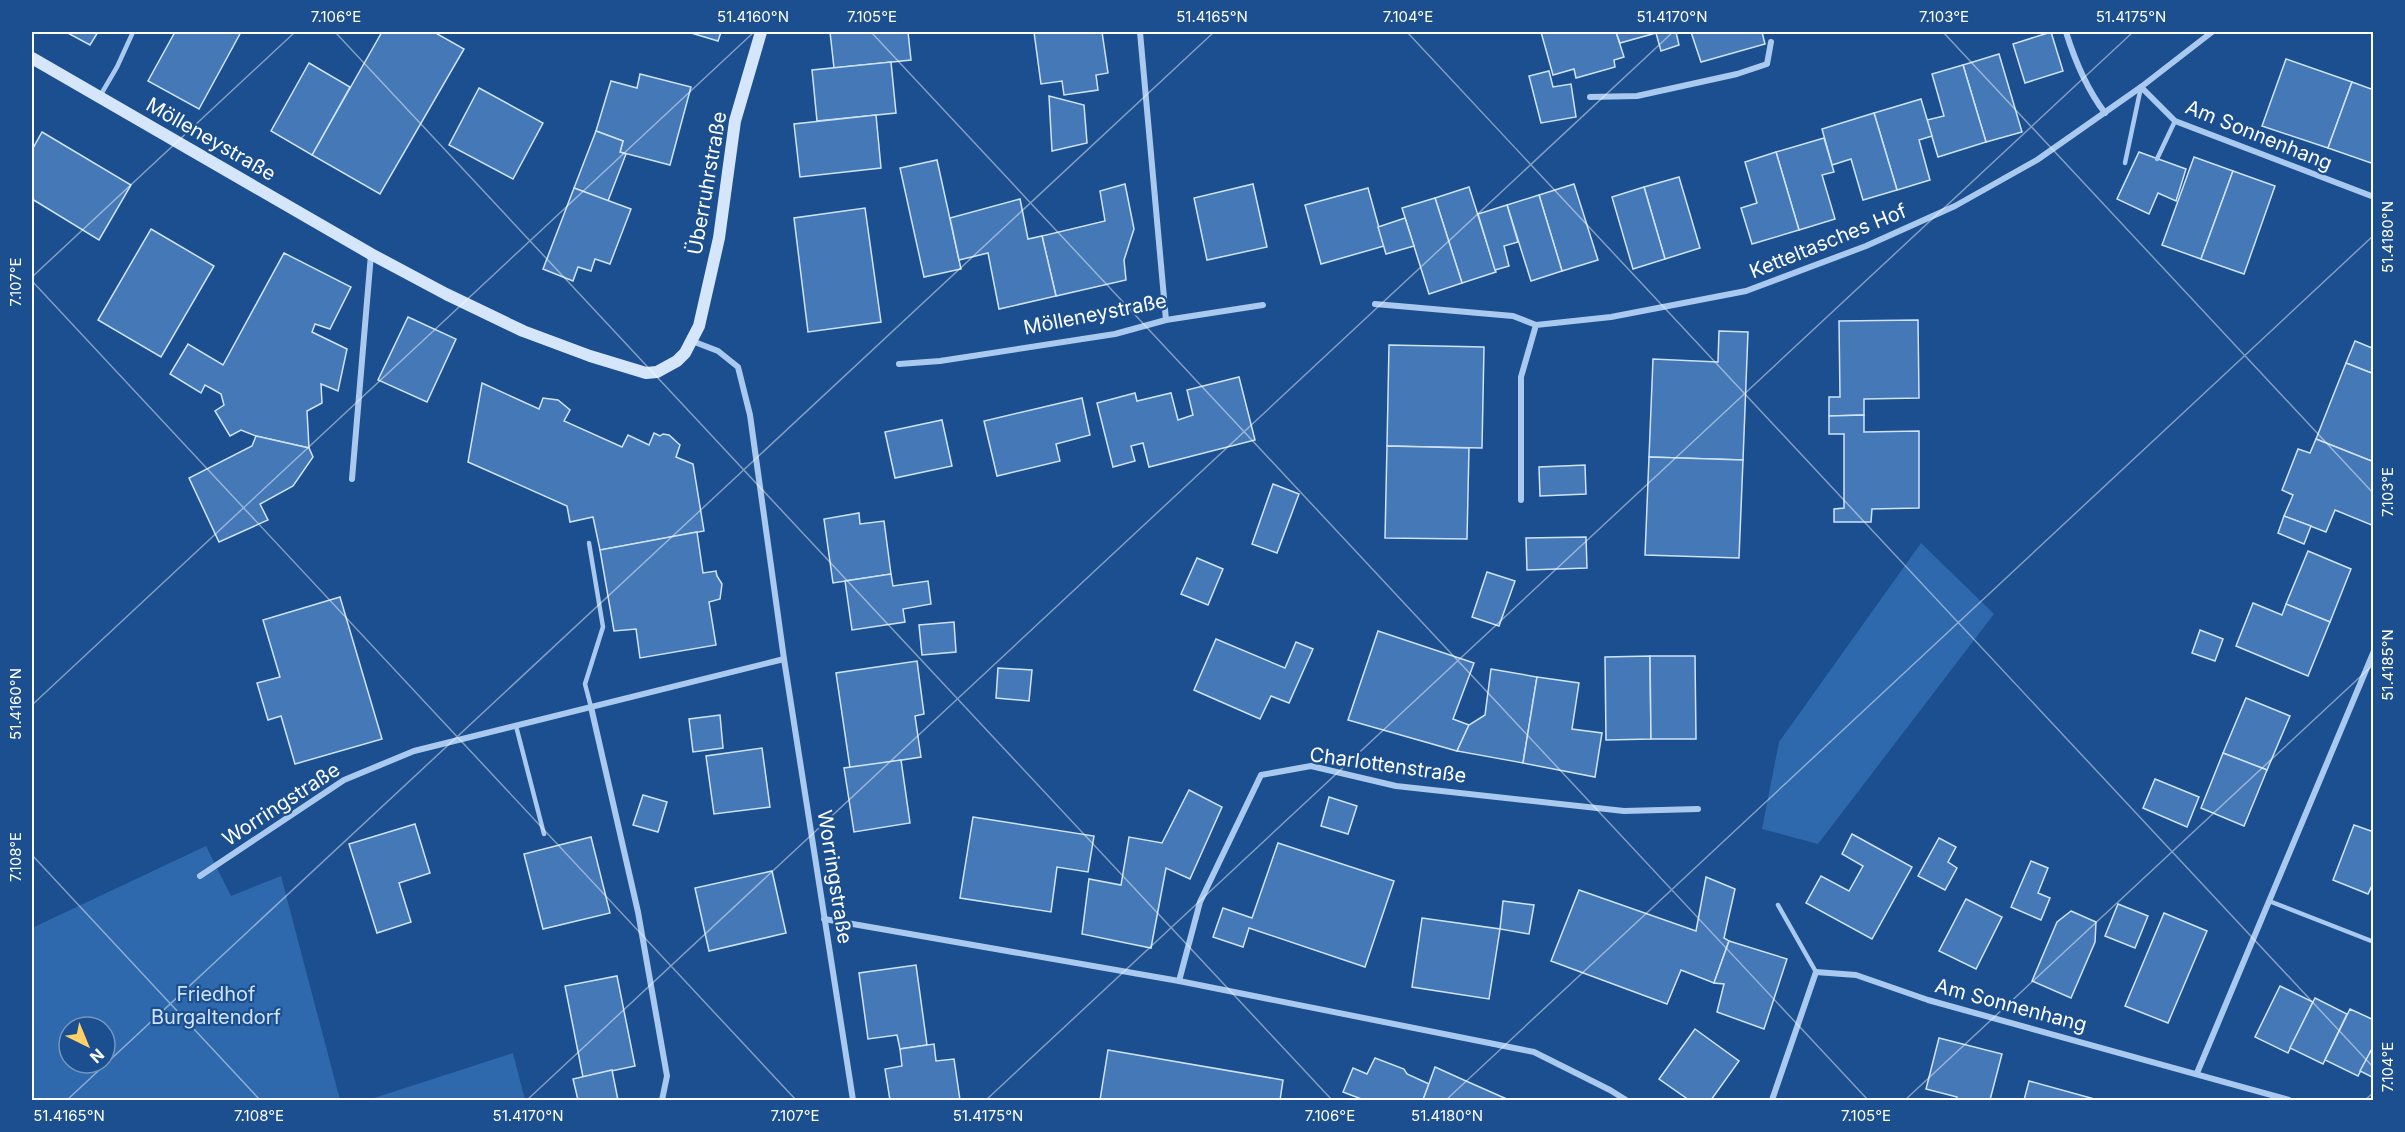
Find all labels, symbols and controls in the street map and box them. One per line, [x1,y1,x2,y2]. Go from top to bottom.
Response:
text: 7.106°E [311,7,361,26]
text: 51.4160°N [717,7,789,26]
text: 7.105°E [847,7,897,26]
text: 51.4165°N [1176,7,1248,26]
text: 7.104°E [1383,7,1433,26]
text: 51.4170°N [1637,7,1707,26]
text: 7.103°E [1919,7,1969,26]
text: 51.4175°N [2096,7,2166,26]
street label: Mölleneystraße [142,92,280,186]
street label: Am Sonnenhang [2182,95,2336,175]
street label: Überruhrstraße [683,109,731,257]
street label: Ketteltasches Hof [1746,198,1911,283]
text: 51.4180°N [2378,201,2397,273]
text: 7.107°E [6,257,25,307]
street label: Mölleneystraße [1021,288,1169,340]
text: 7.103°E [2378,467,2397,517]
text: 51.4185°N [2378,629,2397,701]
text: 51.4160°N [6,668,25,740]
street label: Charlottenstraße [1308,742,1468,788]
street label: Worringstraße [218,757,344,851]
street label: Worringstraße [813,808,857,946]
text: 7.108°E [6,832,25,882]
street label: Am Sonnenhang [1933,973,2089,1037]
park label: Friedhof Burgaltendorf [151,982,282,1029]
north arrow [57,1015,117,1075]
text: 7.104°E [2378,1042,2397,1092]
text: N [86,1044,109,1067]
text: 51.4165°N [33,1106,105,1125]
text: 7.108°E [234,1106,284,1125]
text: 51.4170°N [493,1106,563,1125]
text: 7.107°E [770,1106,820,1125]
text: 51.4175°N [953,1106,1023,1125]
text: 7.106°E [1305,1106,1355,1125]
text: 51.4180°N [1411,1106,1483,1125]
text: 7.105°E [1841,1106,1891,1125]

